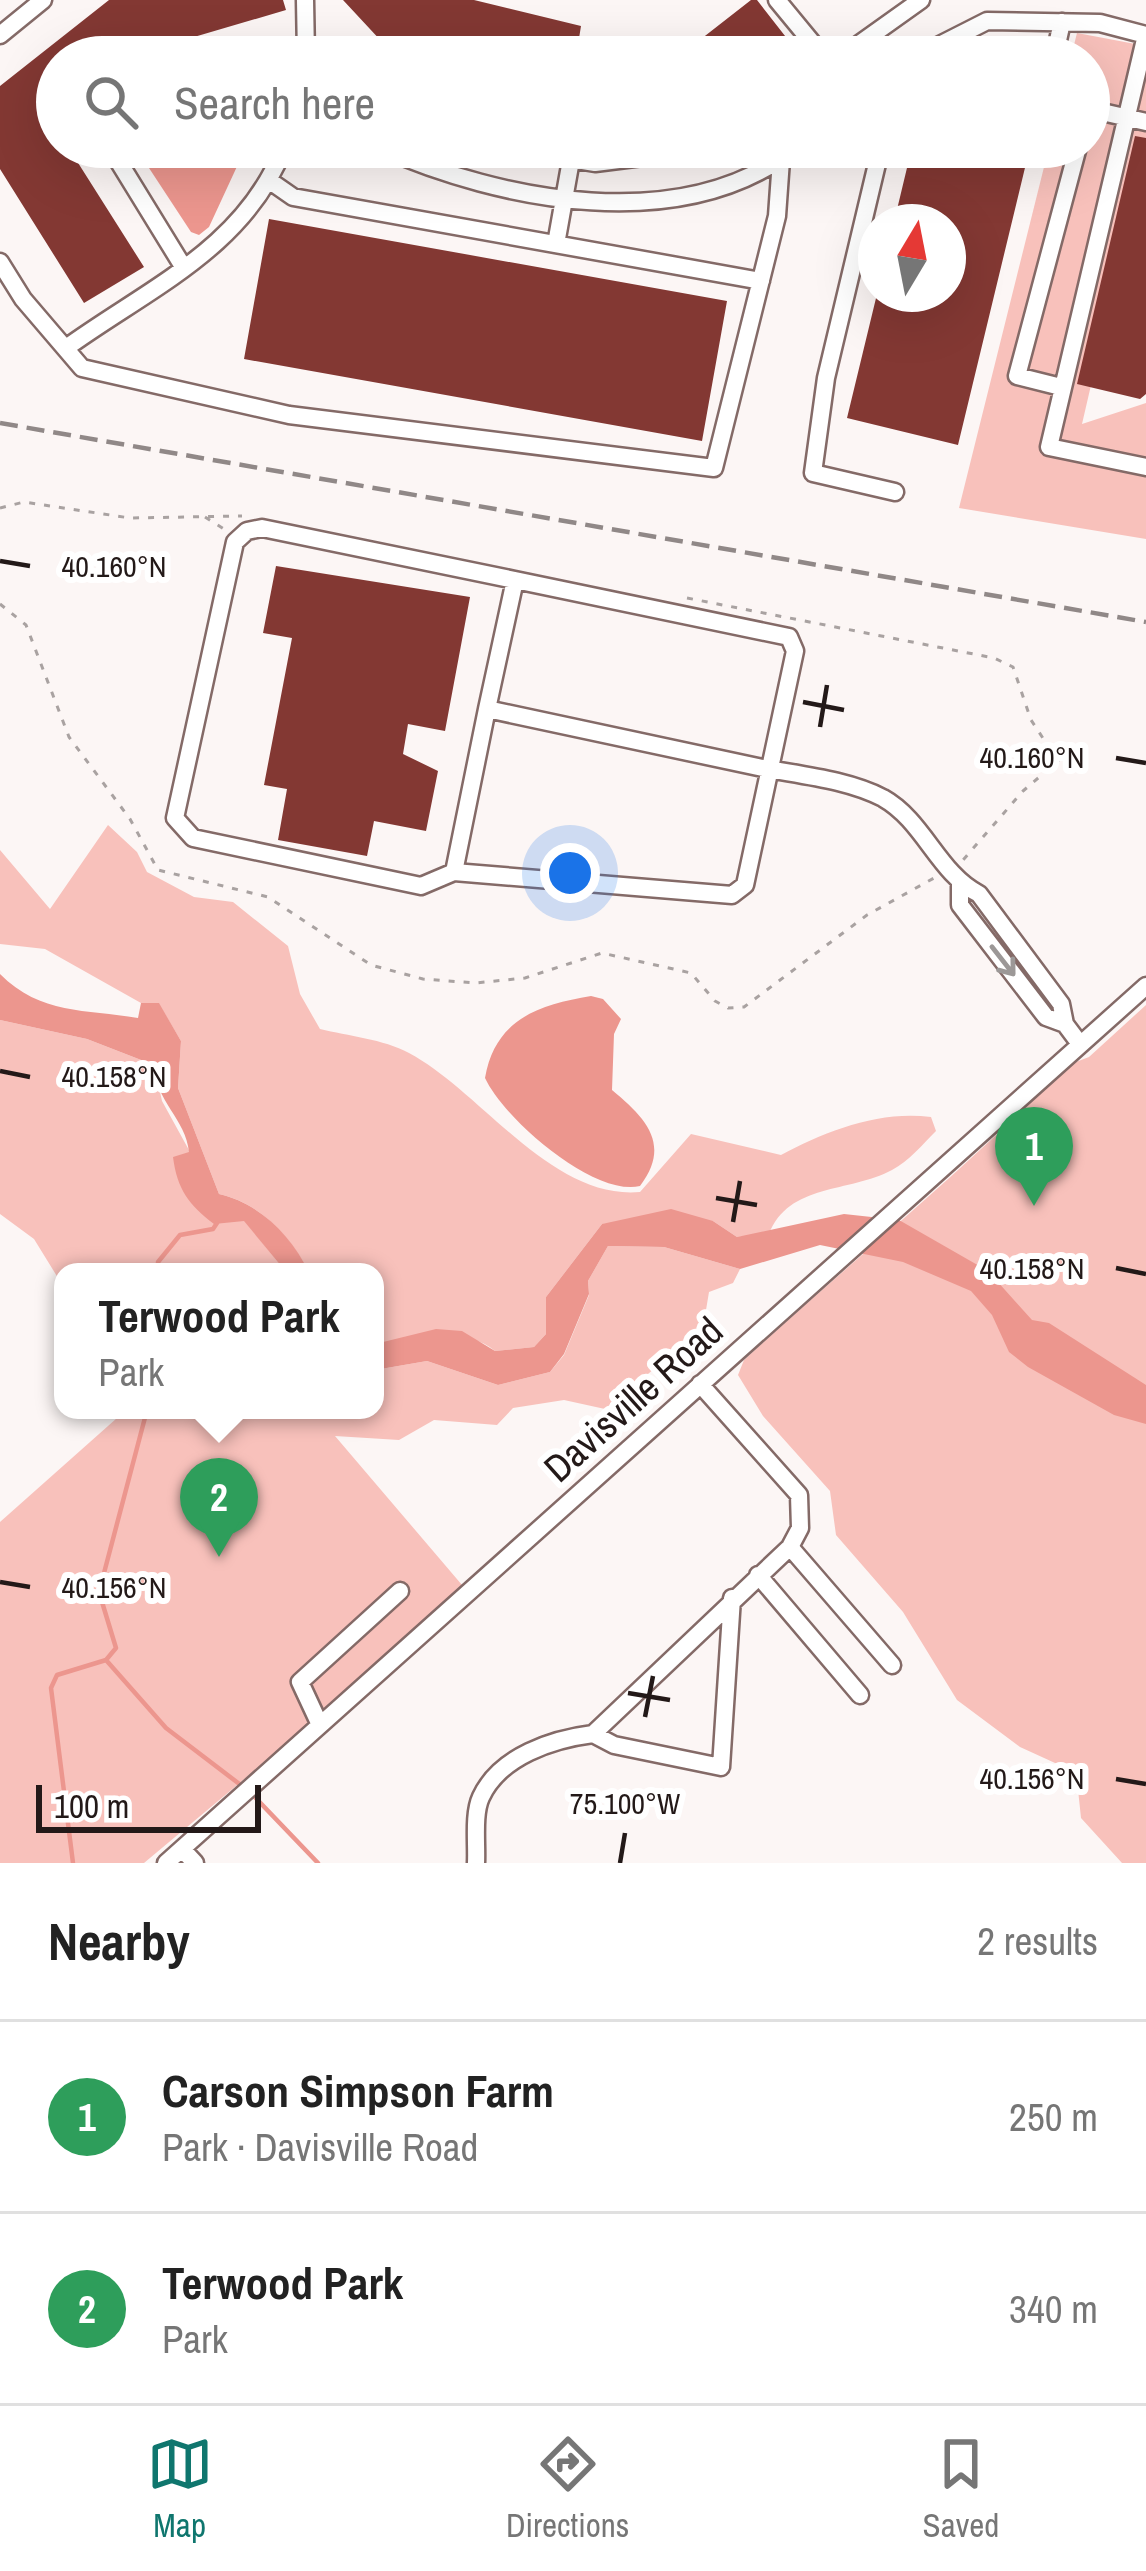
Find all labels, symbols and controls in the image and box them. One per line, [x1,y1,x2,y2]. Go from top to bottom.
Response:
search box [36,36,1110,168]
icon: search [78,69,144,135]
text: Search here [174,72,375,133]
north arrow [858,204,966,312]
text: 40.160°N [62,546,167,586]
text: 40.160°N [980,737,1085,777]
your location [540,843,600,903]
one-way arrow [989,944,1015,976]
text: 40.158°N [62,1056,167,1096]
pin: 1 [995,1107,1073,1206]
text: 40.158°N [980,1248,1085,1288]
popup [54,1263,384,1419]
text: Terwood Park [98,1285,340,1346]
street label: Davisville Road [532,1305,734,1493]
text: Park [98,1346,164,1398]
pin: 2 [180,1458,258,1557]
text: 40.156°N [62,1567,167,1607]
text: 40.156°N [980,1758,1085,1798]
scale bar [36,1779,261,1832]
text: 75.100°W [570,1783,680,1823]
text: 100 m [54,1784,129,1828]
text: Nearby [48,1907,190,1976]
text: 2 results [977,1915,1098,1967]
text: Carson Simpson Farm [162,2060,554,2121]
text: 1 [78,2091,96,2143]
text: 250 m [1009,2091,1098,2143]
text: Park · Davisville Road [162,2121,478,2173]
text: Terwood Park [162,2252,403,2313]
text: 2 [78,2283,96,2335]
text: 340 m [1009,2283,1098,2335]
text: Park [162,2313,228,2365]
tab: Map [147,2431,213,2547]
tab: Directions [506,2431,629,2547]
tab: Saved [923,2431,999,2547]

